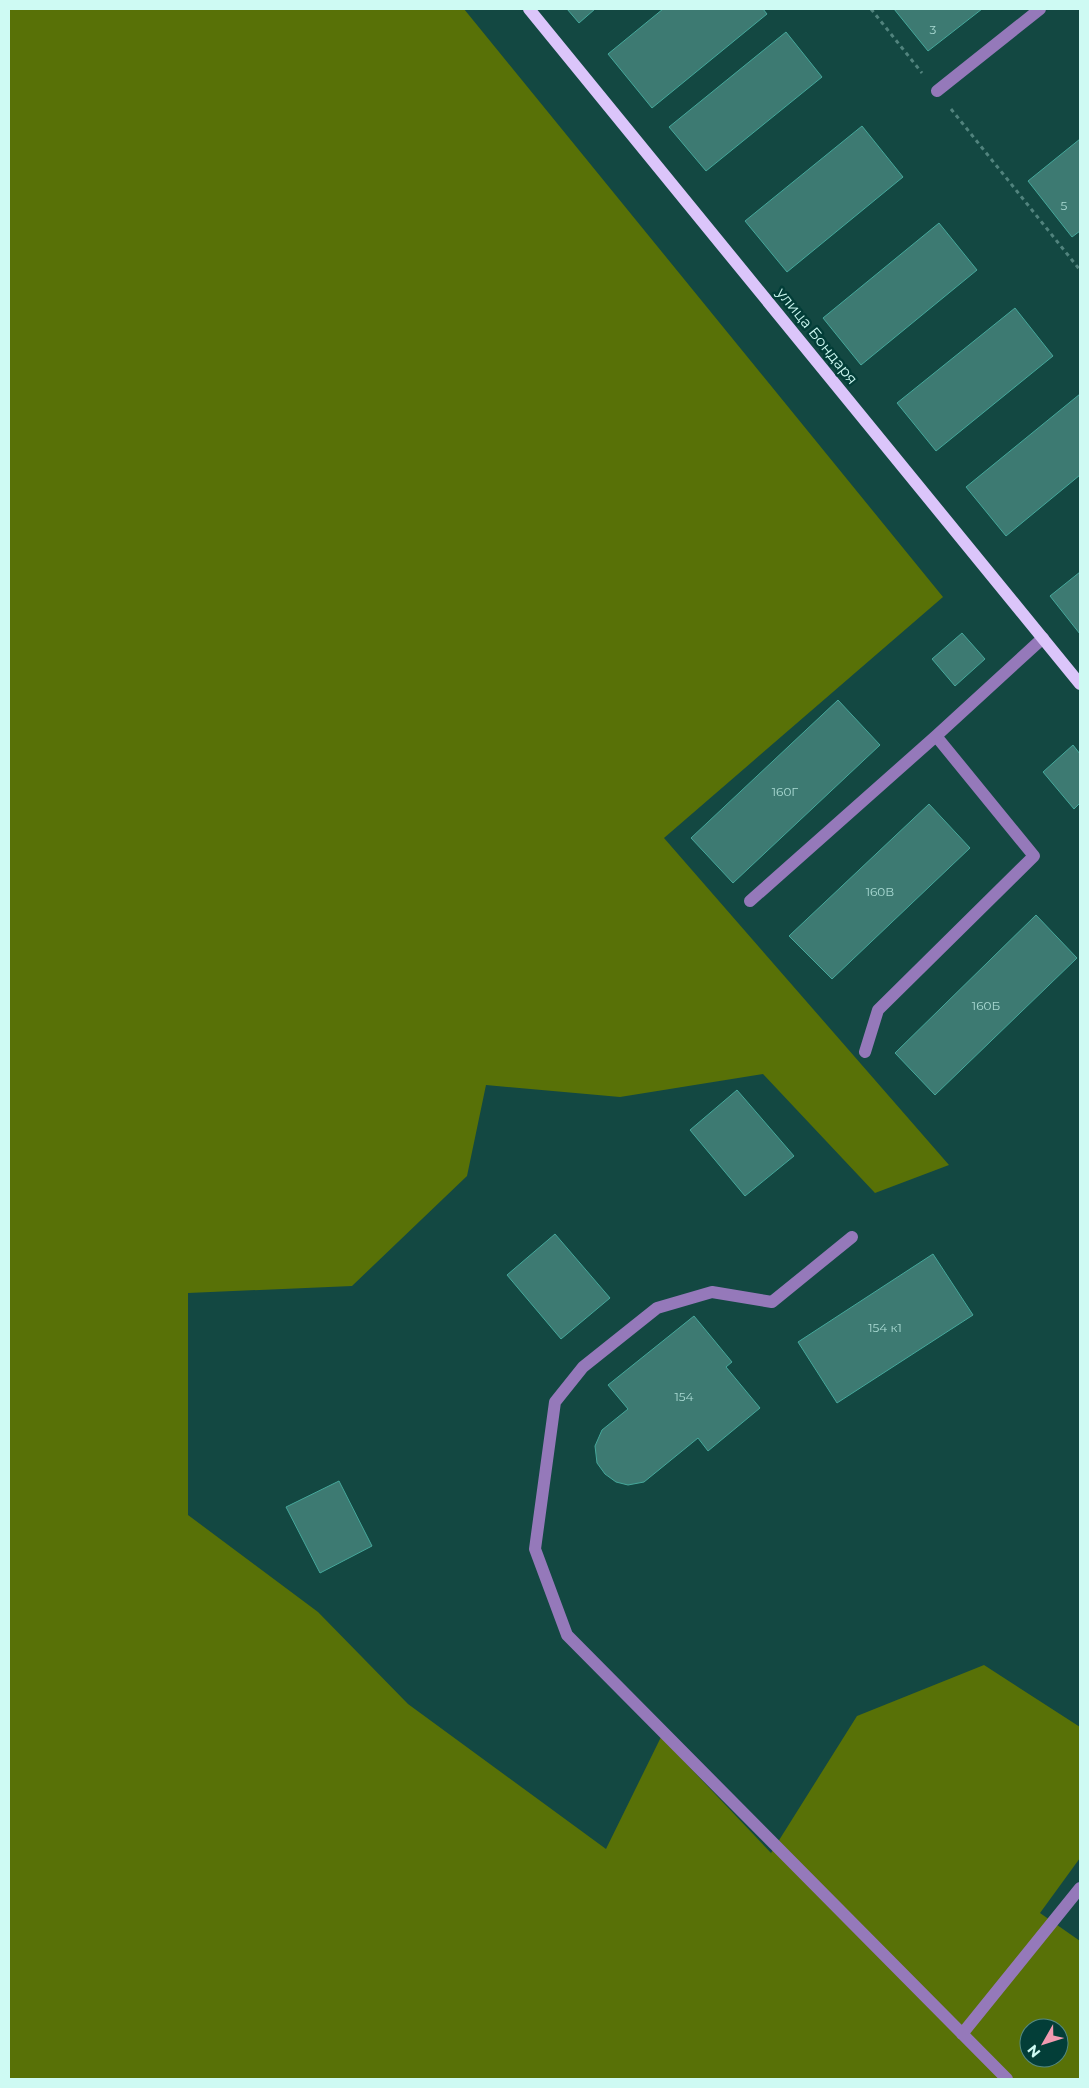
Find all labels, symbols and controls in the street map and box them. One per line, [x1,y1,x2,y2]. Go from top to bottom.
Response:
house number: 3 [930,22,937,37]
house number: 5 [1061,198,1068,213]
street label: улица Бондаря [772,283,862,388]
house number: 160Г [772,784,798,799]
house number: 160В [866,884,894,899]
house number: 160Б [972,998,1000,1013]
house number: 154 к1 [868,1320,902,1335]
house number: 154 [674,1389,694,1404]
north arrow [1019,2018,1069,2068]
text: N [1023,2041,1044,2061]

